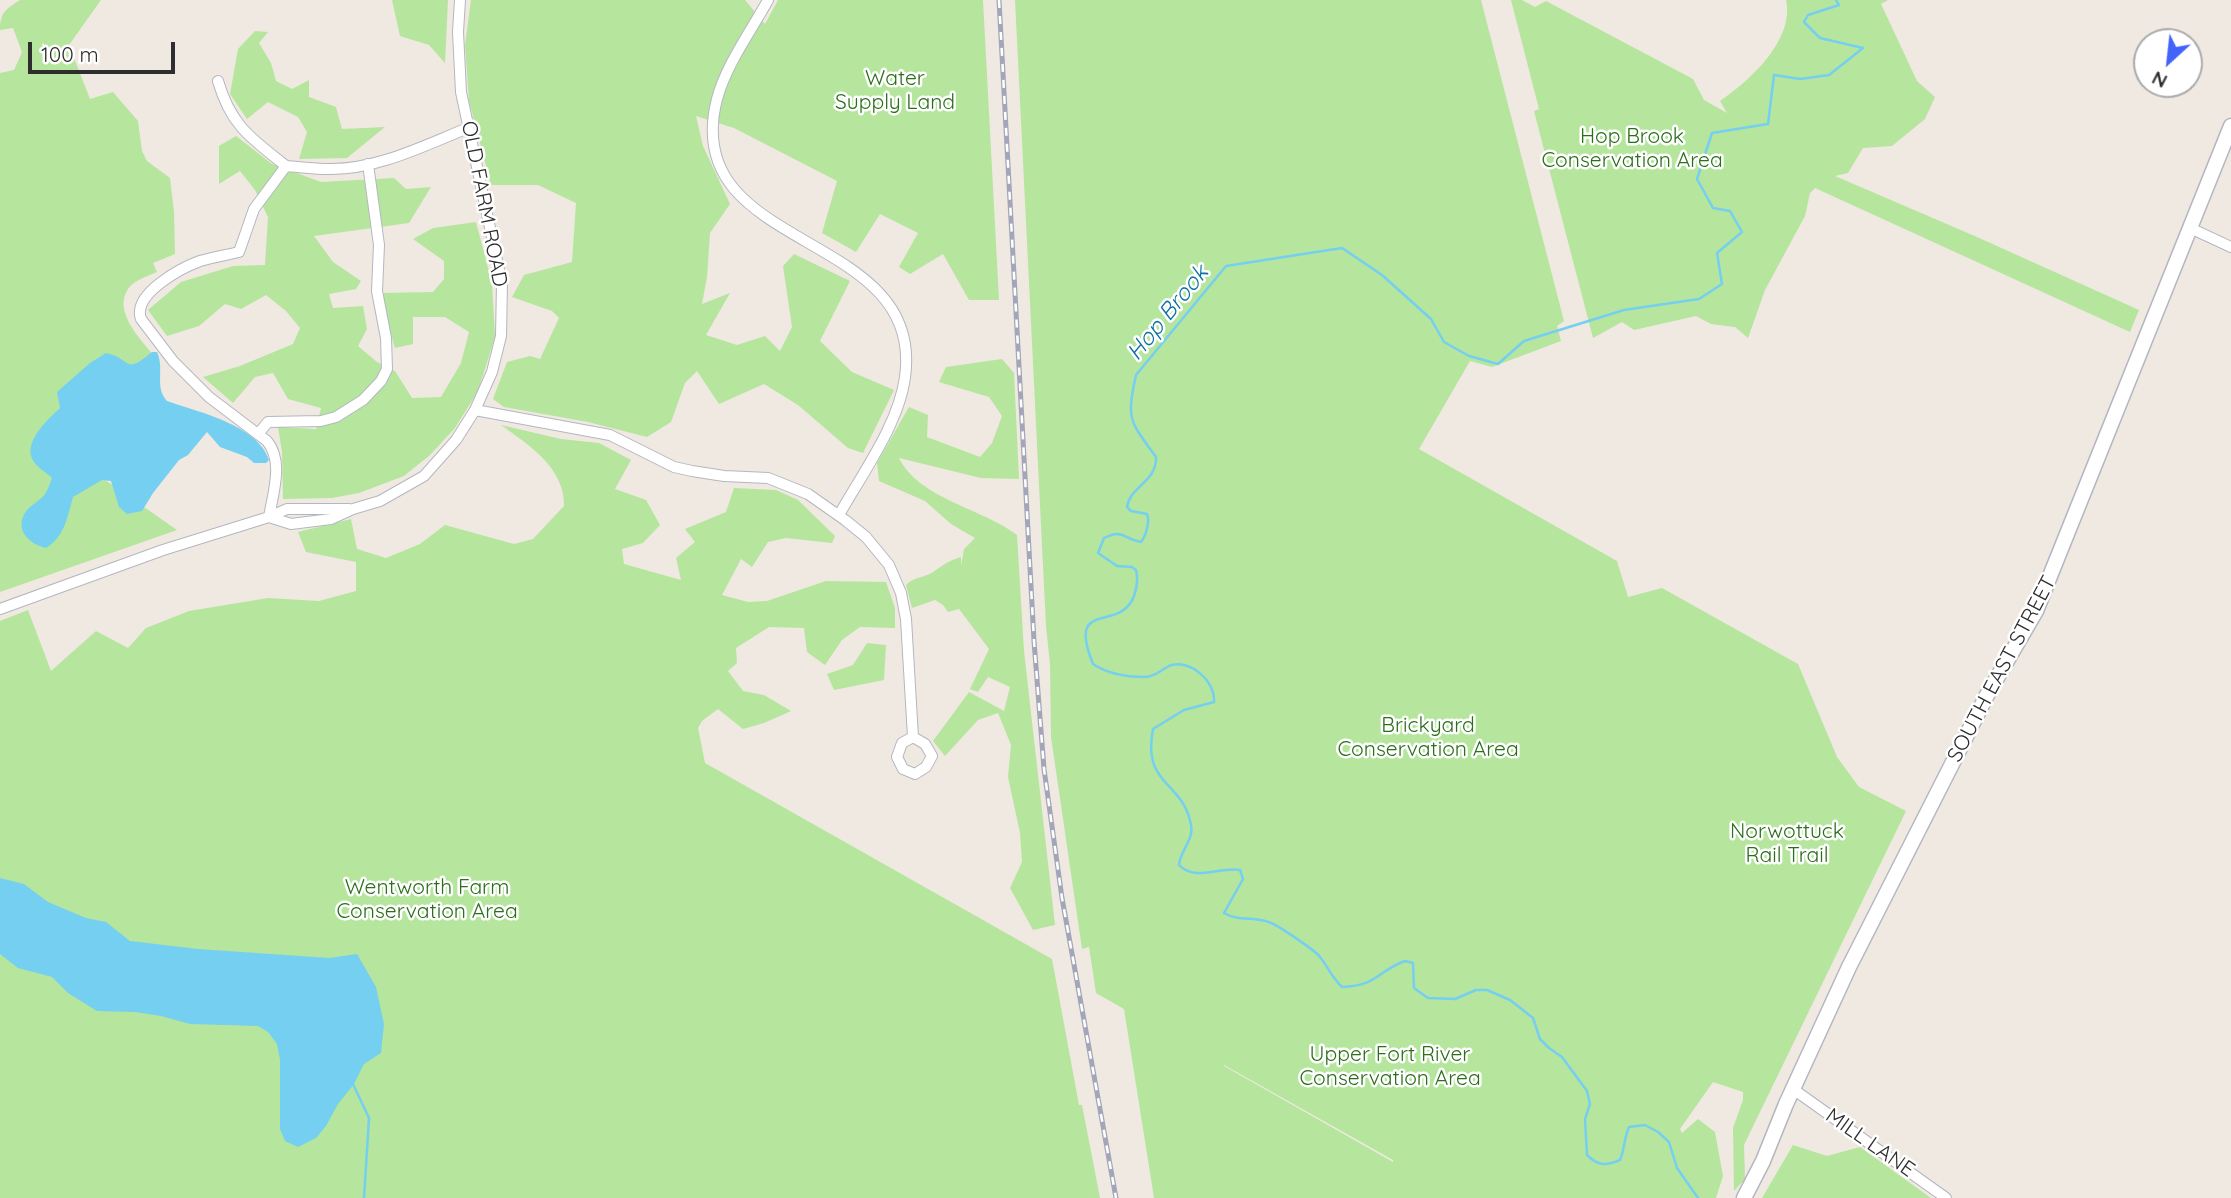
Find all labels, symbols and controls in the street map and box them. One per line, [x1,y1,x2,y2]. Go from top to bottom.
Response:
scale bar [32,28,178,72]
north arrow [2133,28,2203,98]
text: 100 m [41,41,99,67]
park label: Water Supply Land [835,66,955,116]
text: N [2148,66,2171,94]
street label: OLD FARM ROAD [456,119,512,289]
park label: Hop Brook Conservation Area [1541,124,1723,174]
water label: Hop Brook [1121,260,1215,366]
street label: SOUTH EAST STREET [1942,572,2062,766]
park label: Brickyard Conservation Area [1337,713,1519,763]
park label: Norwottuck Rail Trail [1730,819,1844,869]
park label: Wentworth Farm Conservation Area [336,875,518,925]
park label: Upper Fort River Conservation Area [1299,1042,1481,1092]
street label: MILL LANE [1821,1103,1919,1183]

